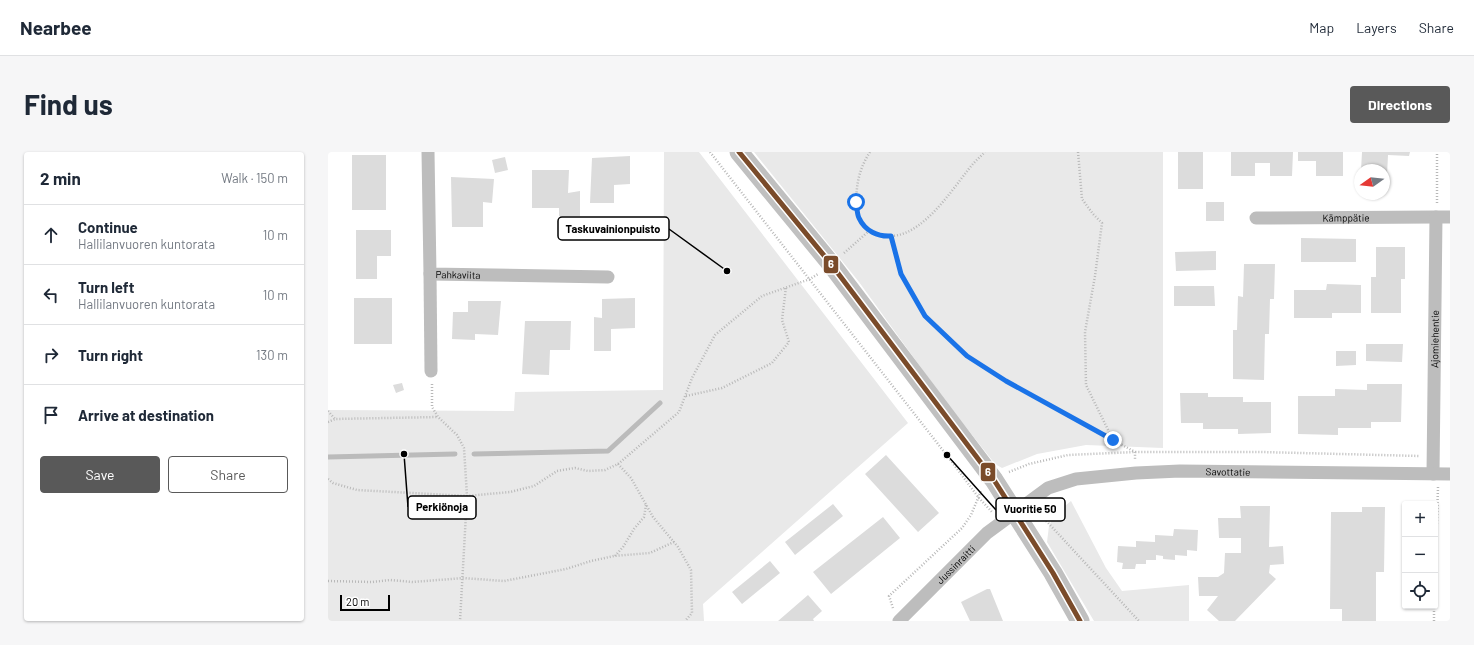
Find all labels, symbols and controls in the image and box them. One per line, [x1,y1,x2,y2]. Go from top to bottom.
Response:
text: Nearbee [20,16,92,39]
text: Map [1309,19,1334,36]
text: Layers [1356,19,1397,36]
text: Share [1419,19,1454,36]
button: Directions [1350,86,1450,123]
text: Find us [24,87,113,121]
north arrow [1354,164,1390,200]
text: 2 min [40,168,81,188]
text: Walk · 150 m [221,170,288,186]
route start [847,193,865,211]
street label: Kämppätie [1322,211,1370,224]
callout: Taskuvainionpuisto [558,217,669,240]
text: Continue [78,218,138,236]
text: Taskuvainionpuisto [565,222,661,235]
icon: ahead [40,224,62,246]
text: 10 m [263,227,288,243]
text: Hallilanvuoren kuntorata [78,236,215,252]
line badge: 6 [823,255,839,274]
text: 6 [828,257,834,270]
street label: Pahkaviita [435,268,481,281]
text: Turn left [78,278,134,296]
icon: left [40,284,62,306]
text: 10 m [263,287,288,303]
text: Hallilanvuoren kuntorata [78,296,215,312]
street label: Ajomiehentie [1428,310,1441,368]
icon: right [40,344,62,366]
text: Turn right [78,346,143,364]
text: 130 m [256,347,288,363]
icon: arrive [40,404,62,426]
text: Arrive at destination [78,406,214,424]
route end [1104,431,1122,449]
button: Save [40,456,160,493]
button: Share [168,456,288,493]
line badge: 6 [980,462,996,482]
text: 6 [985,465,991,478]
street label: Savottatie [1206,465,1250,478]
callout: Perkiönoja [408,496,476,519]
callout: Vuoritie 50 [996,498,1065,521]
text: Perkiönoja [416,500,468,513]
map controls [1402,501,1438,609]
button: + [1402,501,1438,537]
text: Vuoritie 50 [1003,502,1057,515]
button: − [1402,537,1438,573]
street label: Jussinraitti [934,543,977,586]
button: locate [1402,573,1438,609]
scale bar [340,593,390,612]
text: 20 m [346,595,369,608]

